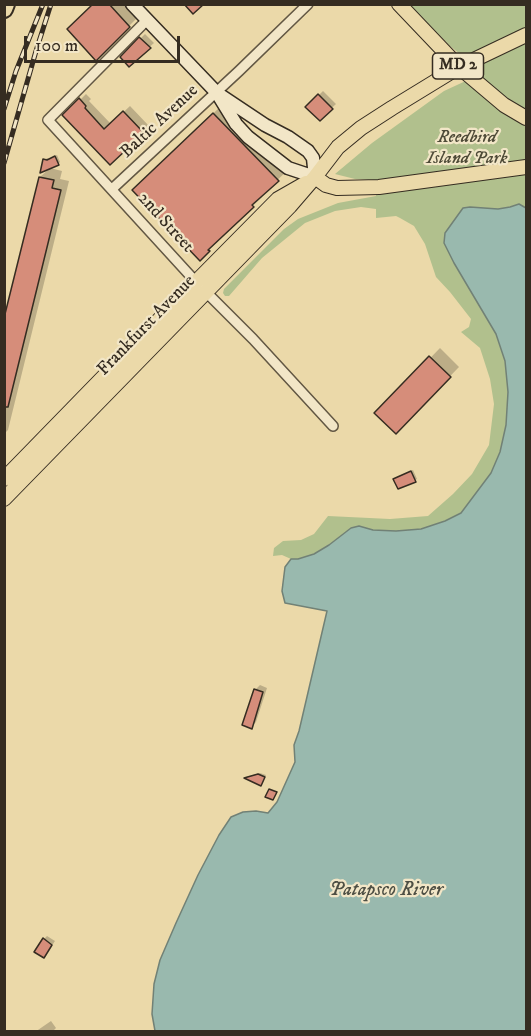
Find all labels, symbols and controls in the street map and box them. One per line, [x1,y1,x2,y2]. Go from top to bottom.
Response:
scale bar [27,24,183,62]
text: 100 m [35,35,78,57]
road number: MD 2 [432,53,484,79]
street label: Baltic Avenue [117,81,203,163]
park label: Reedbird Island Park [426,127,508,170]
street label: 2nd Street [132,188,198,258]
street label: Frankfurst Avenue [94,271,200,381]
water label: Patapsco River [329,879,443,903]

